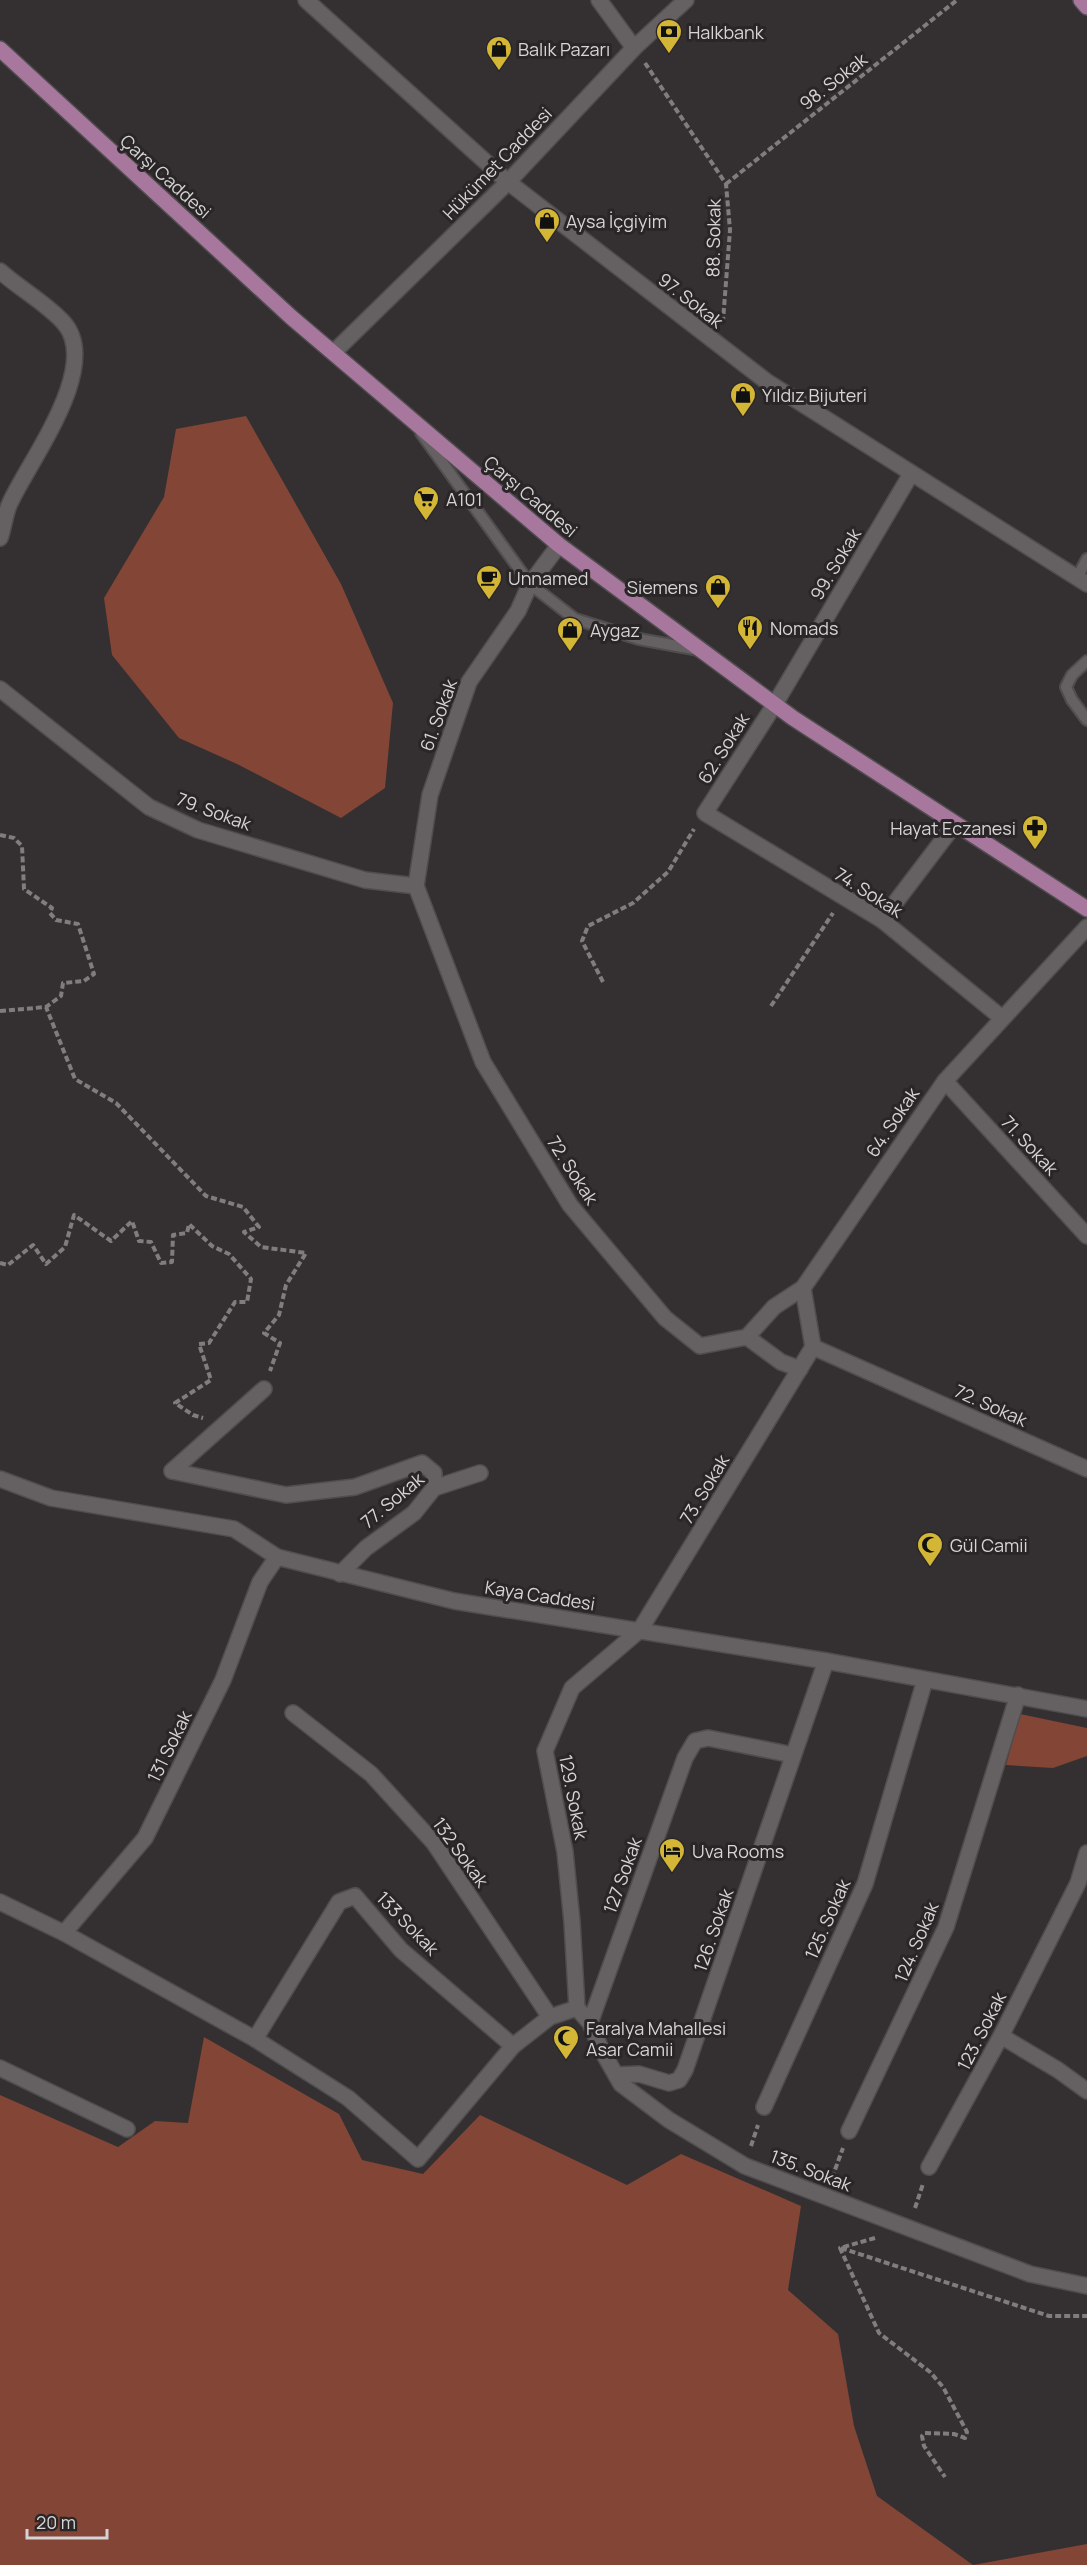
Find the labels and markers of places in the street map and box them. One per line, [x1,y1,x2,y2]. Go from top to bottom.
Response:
bank icon: Halkbank [654,17,684,55]
place label: Halkbank [688,20,765,44]
shop icon: Balık Pazarı [484,34,514,72]
place label: Balık Pazarı [518,37,610,61]
shop icon: Aysa İçgiyim [532,206,562,244]
place label: Aysa İçgiyim [566,209,667,233]
shop icon: Yıldız Bijuteri [728,380,758,418]
place label: Yıldız Bijuteri [762,383,867,407]
supermarket icon: A101 [411,484,441,522]
place label: A101 [446,487,482,511]
cafe icon: Unnamed [474,563,504,601]
place label: Unnamed [508,566,588,590]
shop icon: Siemens [703,572,733,610]
place label: Siemens [627,575,698,599]
restaurant icon: Nomads [735,613,765,651]
shop icon: Aygaz [555,615,585,653]
place label: Nomads [770,616,838,640]
place label: Aygaz [590,618,640,642]
pharmacy icon: Hayat Eczanesi [1020,813,1050,851]
place label: Hayat Eczanesi [890,816,1016,840]
mosque icon: Gül Camii [915,1530,945,1568]
place label: Gül Camii [950,1533,1028,1557]
hotel icon: Uva Rooms [657,1836,687,1874]
place label: Uva Rooms [692,1839,784,1863]
place label: Faralya Mahallesi Asar Camii [586,2016,726,2061]
mosque icon: Faralya Mahallesi Asar Camii [551,2023,581,2061]

